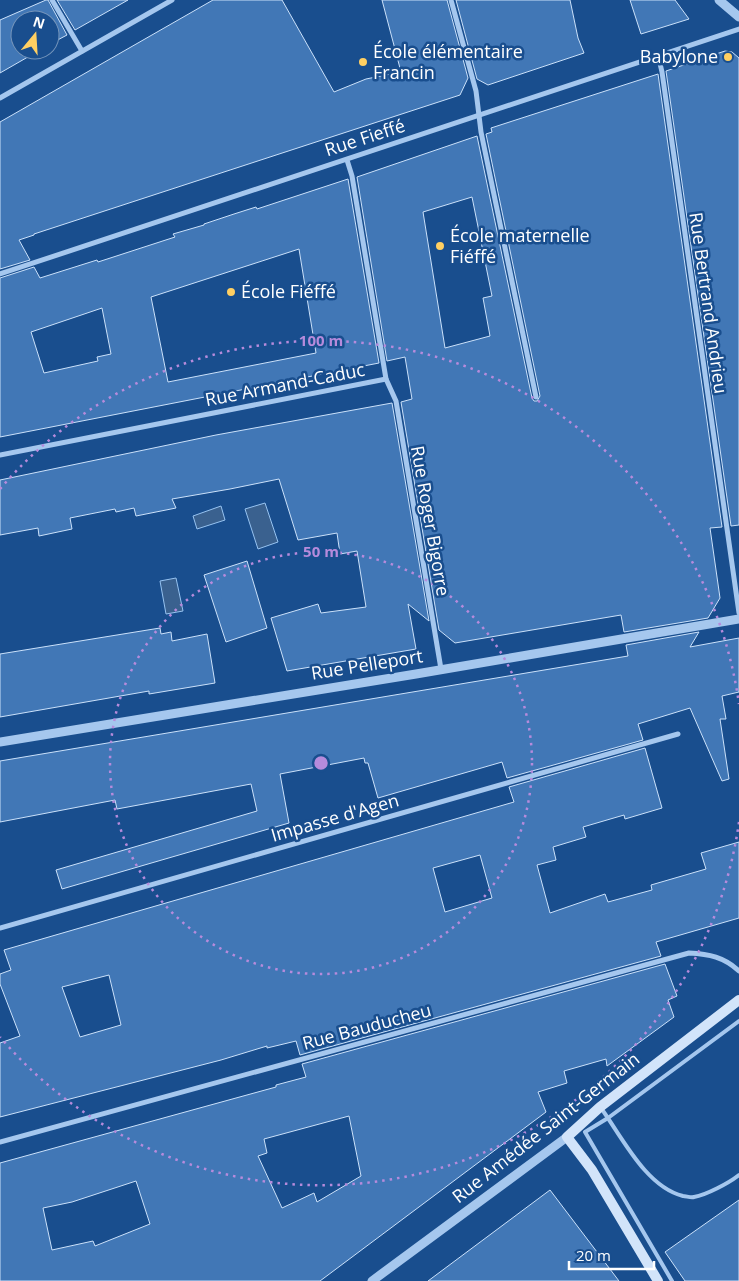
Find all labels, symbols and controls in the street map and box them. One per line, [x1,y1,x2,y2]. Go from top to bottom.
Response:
north arrow [10,10,60,60]
text: N [31,11,48,33]
place label: École élémentaire Francin [373,39,523,84]
place label: Babylone [640,44,718,68]
marker: Babylone [722,51,734,63]
marker: École élémentaire Francin [357,56,369,68]
street label: Rue Fieffé [321,113,408,161]
street label: Rue Bertrand Andrieu [684,211,734,395]
place label: École maternelle Fiéffé [450,223,590,268]
marker: École maternelle Fiéffé [434,240,446,252]
place label: École Fiéffé [241,279,336,303]
marker: École Fiéffé [225,286,237,298]
text: 100 m [299,330,343,350]
street label: Rue Armand-Caduc [203,357,367,411]
street label: Rue Roger Bigorre [406,444,456,598]
text: 50 m [303,541,339,561]
street label: Rue Pelleport [309,643,424,685]
centre of rings [312,754,330,772]
street label: Impasse d'Agen [268,787,401,847]
street label: Rue Bauducheu [300,997,434,1055]
street label: Rue Amédée Saint-Germain [447,1047,644,1208]
scale bar [569,1238,654,1270]
text: 20 m [576,1245,611,1265]

